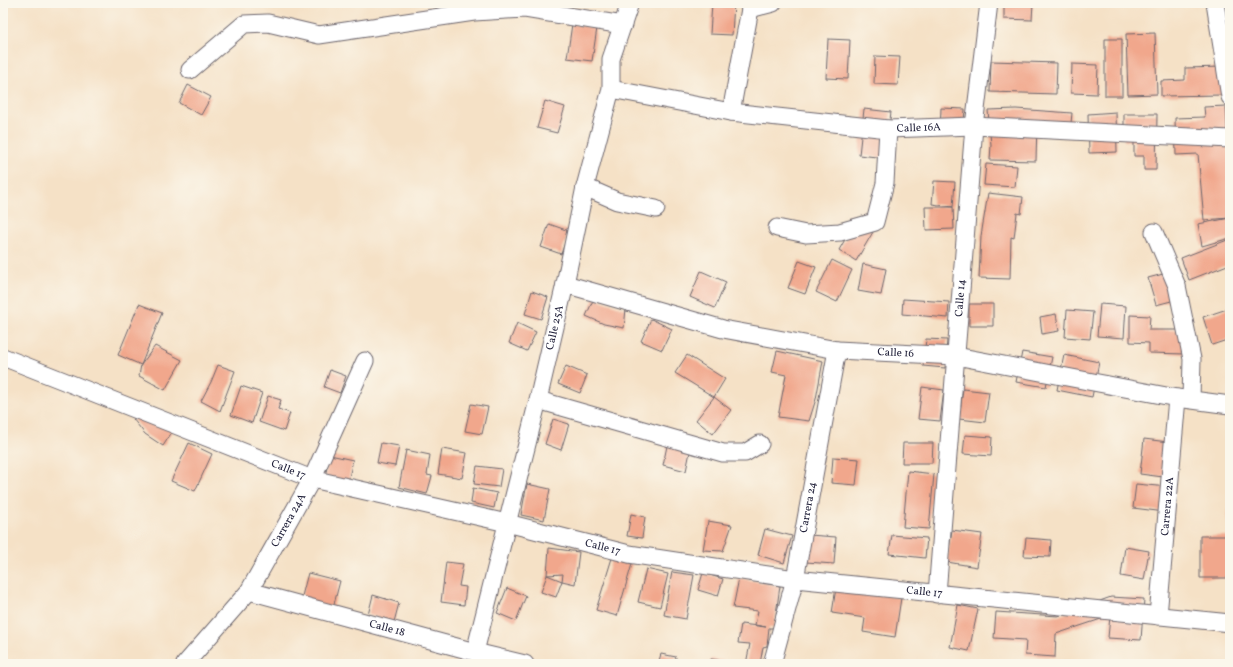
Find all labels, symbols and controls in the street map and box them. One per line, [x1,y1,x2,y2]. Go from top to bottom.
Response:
street label: Calle 16A [896,120,942,136]
street label: Calle 14 [951,278,969,317]
street label: Calle 25A [542,304,567,352]
street label: Calle 16 [877,345,915,361]
street label: Calle 17 [269,456,308,483]
street label: Carrera 22A [1158,476,1178,536]
street label: Carrera 24 [796,480,820,534]
street label: Carrera 24A [268,491,310,550]
street label: Calle 17 [583,536,622,559]
street label: Calle 17 [906,583,943,601]
street label: Calle 18 [367,616,407,640]

